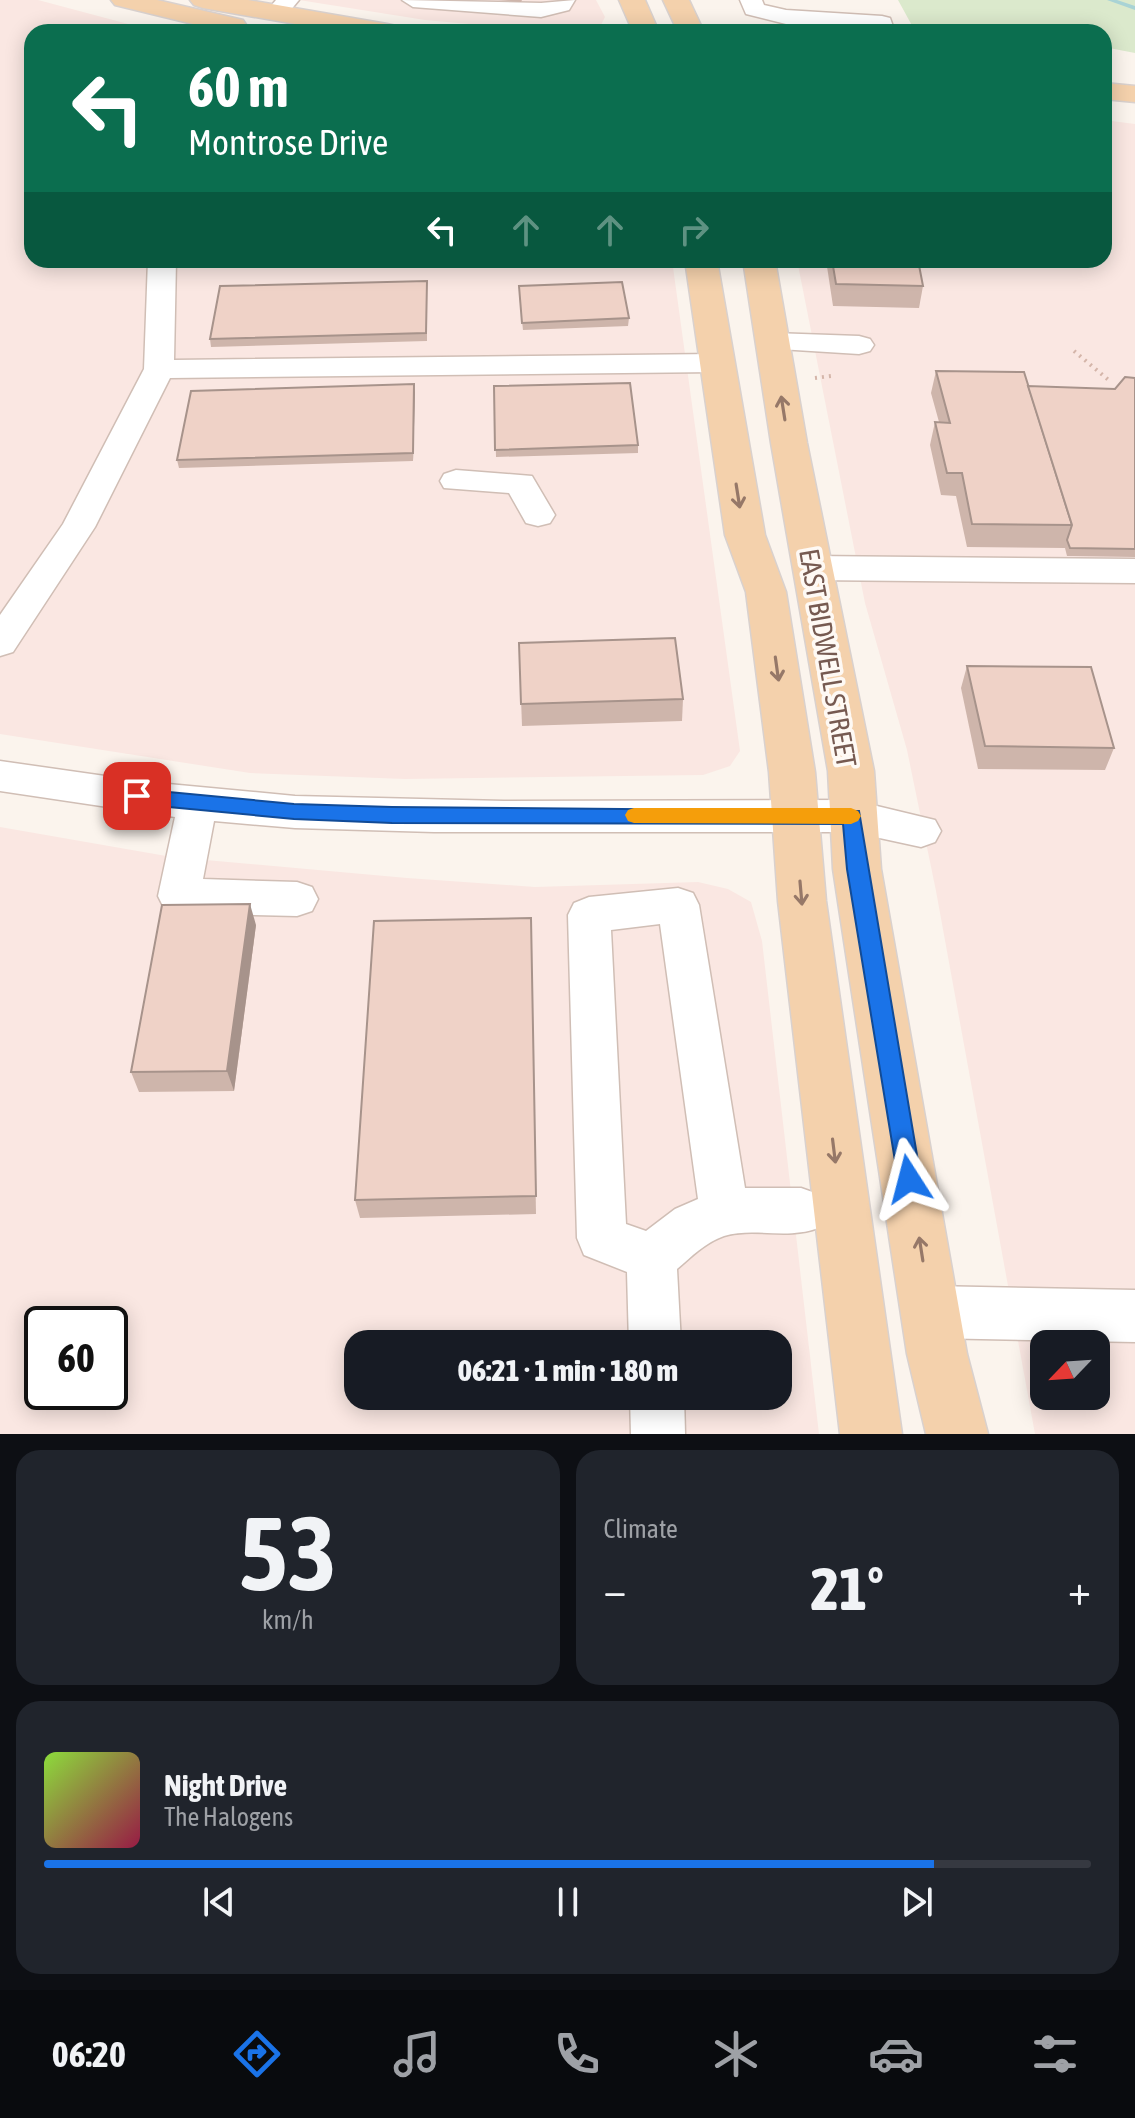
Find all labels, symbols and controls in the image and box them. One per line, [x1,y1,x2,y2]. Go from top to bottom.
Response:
text: 60 m [188,55,289,119]
icon: left [56,56,160,160]
text: Montrose Drive [188,121,388,163]
icon: left [420,208,464,252]
icon: ahead [504,208,548,252]
icon: ahead [588,208,632,252]
icon: right [672,208,716,252]
one-way arrow [775,396,790,421]
one-way arrow [732,483,747,508]
street label: EAST BIDWELL STREET [793,546,863,770]
one-way arrow [770,656,785,681]
pin [103,762,171,830]
icon: arrive [115,774,159,818]
one-way arrow [794,879,809,906]
position arrow [867,1137,951,1221]
one-way arrow [827,1138,842,1163]
one-way arrow [913,1237,928,1263]
speed limit sign: 60 [24,1306,128,1410]
north arrow [1030,1330,1110,1410]
map controls [1030,1330,1110,1410]
text: 06:21 · 1 min · 180 m [458,1353,678,1387]
text: 53 [239,1493,337,1612]
text: Climate [604,1514,678,1544]
text: 21° [811,1554,884,1623]
text: − [604,1564,626,1614]
text: + [1068,1564,1091,1614]
text: km/h [262,1605,314,1635]
text: Night Drive [164,1768,287,1802]
text: The Halogens [164,1802,293,1832]
icon: previous [197,1880,241,1924]
icon: pause [546,1880,590,1924]
icon: next [895,1880,939,1924]
icon: directions [229,2026,285,2082]
icon: music [389,2026,445,2082]
icon: phone [549,2026,605,2082]
icon: climate [708,2026,764,2082]
icon: car [868,2026,924,2082]
icon: filters [1027,2026,1083,2082]
text: 06:20 [52,2033,126,2075]

